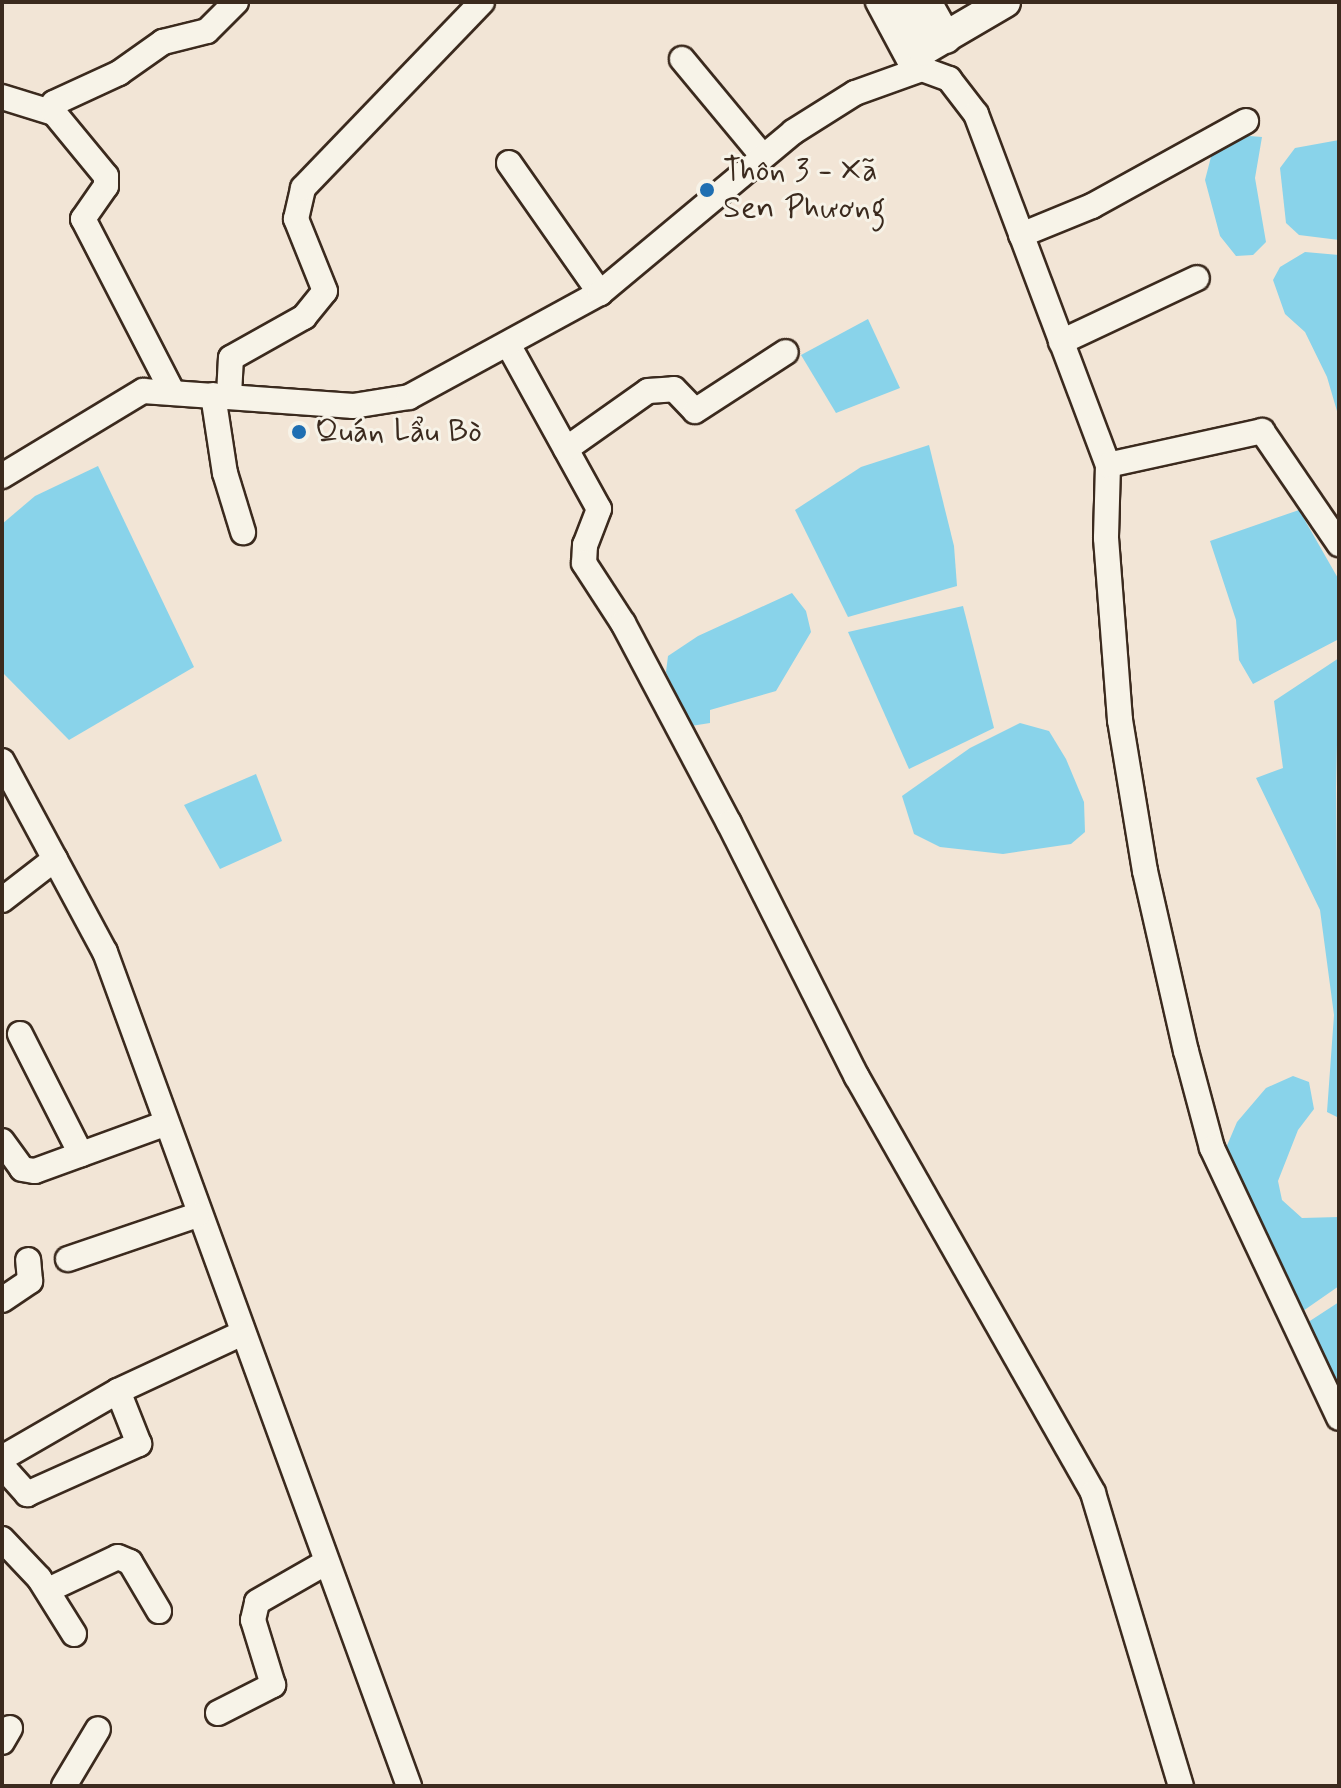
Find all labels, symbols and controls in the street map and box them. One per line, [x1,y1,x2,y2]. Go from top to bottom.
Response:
place label: Thôn 3 - Xã Sen Phương [723,153,885,228]
marker: Thôn 3 - Xã Sen Phương [698,181,716,199]
place label: Quán Lẩu Bò [315,413,484,451]
marker: Quán Lẩu Bò [290,423,308,441]

